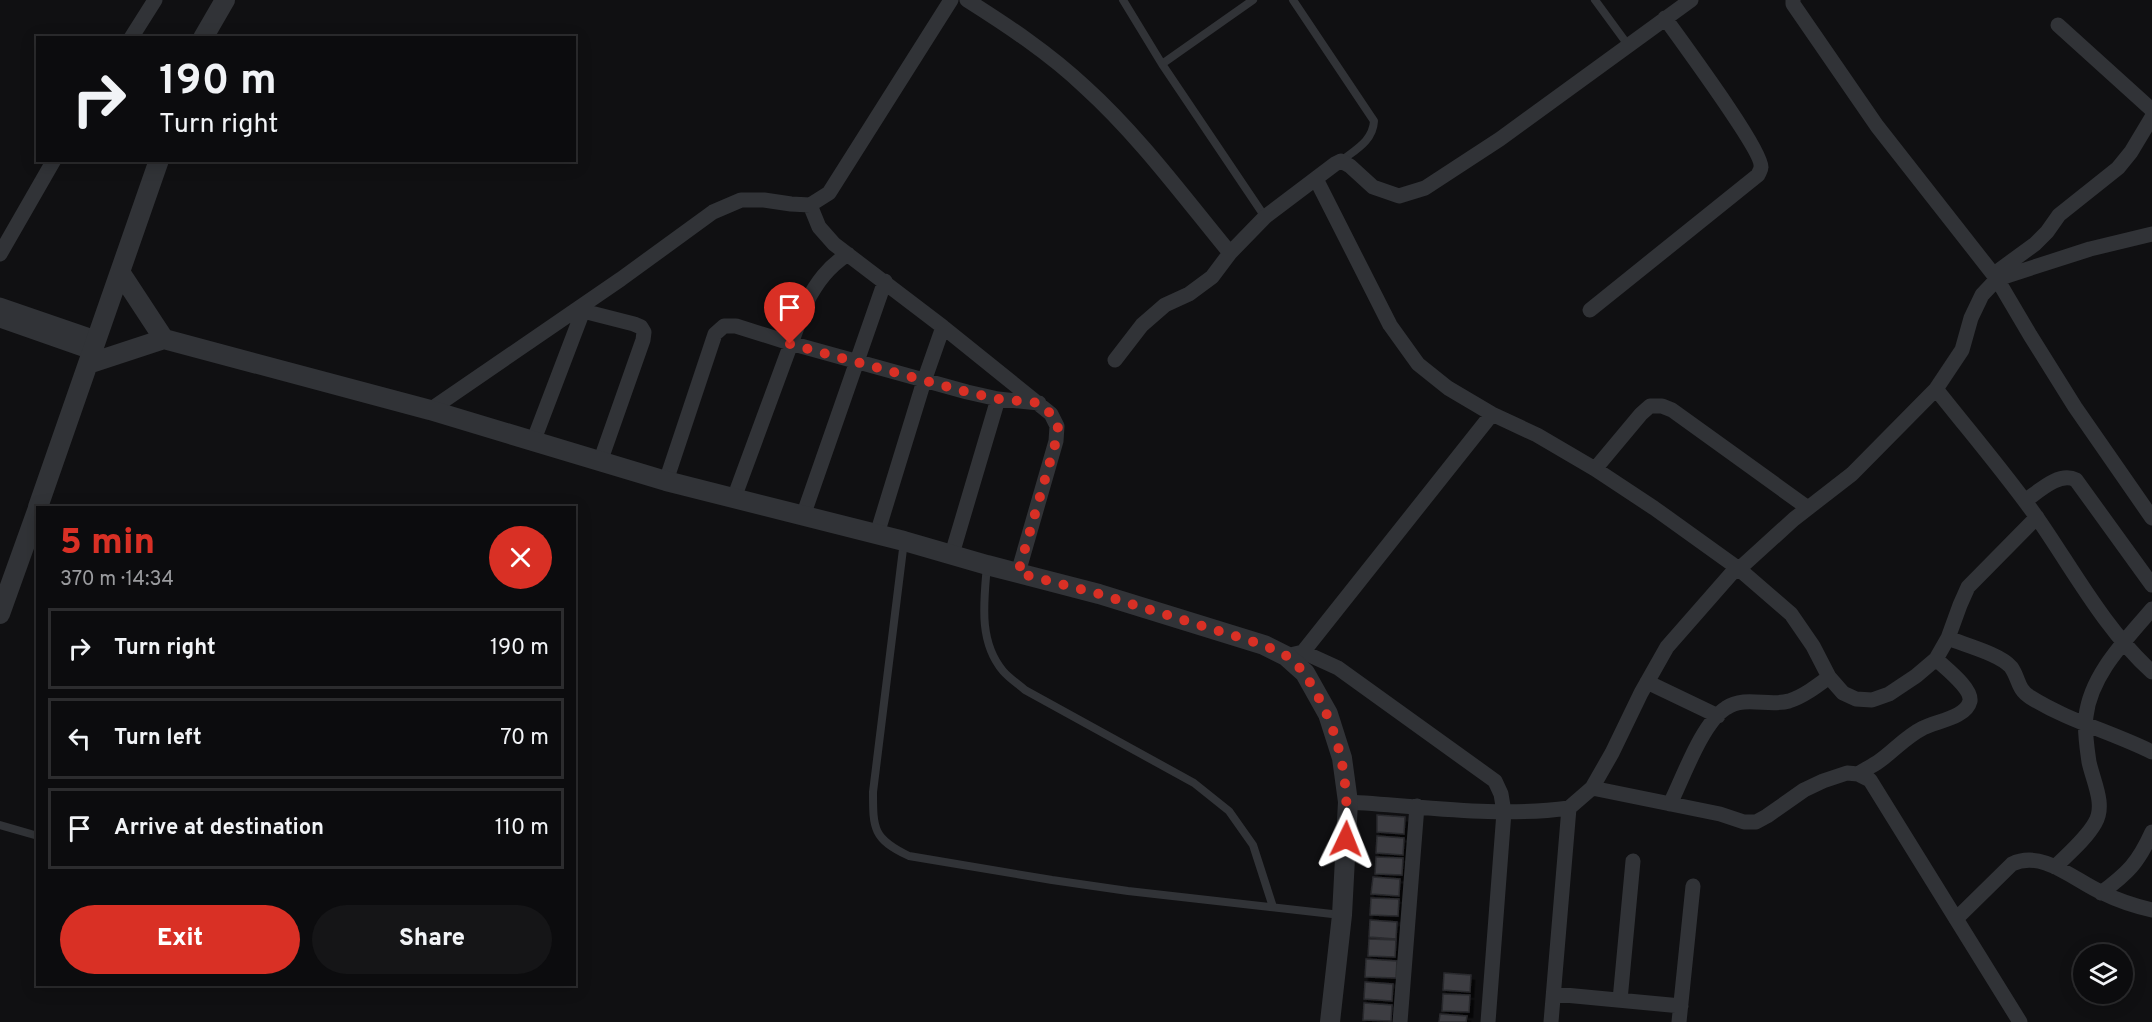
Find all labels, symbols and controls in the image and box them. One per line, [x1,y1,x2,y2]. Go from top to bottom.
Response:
text: 190 m [159,56,277,109]
icon: right [60,60,138,138]
text: Turn right [159,108,278,142]
pin [764,282,815,344]
icon: arrive [773,291,806,324]
text: 5 min [60,521,155,567]
button: close [489,526,552,589]
text: 370 m · 14:34 [60,567,174,593]
icon: right [63,632,96,665]
text: Turn right [114,635,216,662]
text: 190 m [490,635,549,662]
icon: left [63,722,96,755]
text: Turn left [114,725,202,752]
text: 70 m [500,725,549,752]
position arrow [1314,807,1378,871]
icon: arrive [63,812,96,845]
text: Arrive at destination [114,815,324,842]
text: 110 m [495,815,549,842]
button: Exit [60,905,300,974]
button: Share [312,905,552,974]
map controls [2073,944,2133,1004]
button: layers [2073,944,2133,1004]

